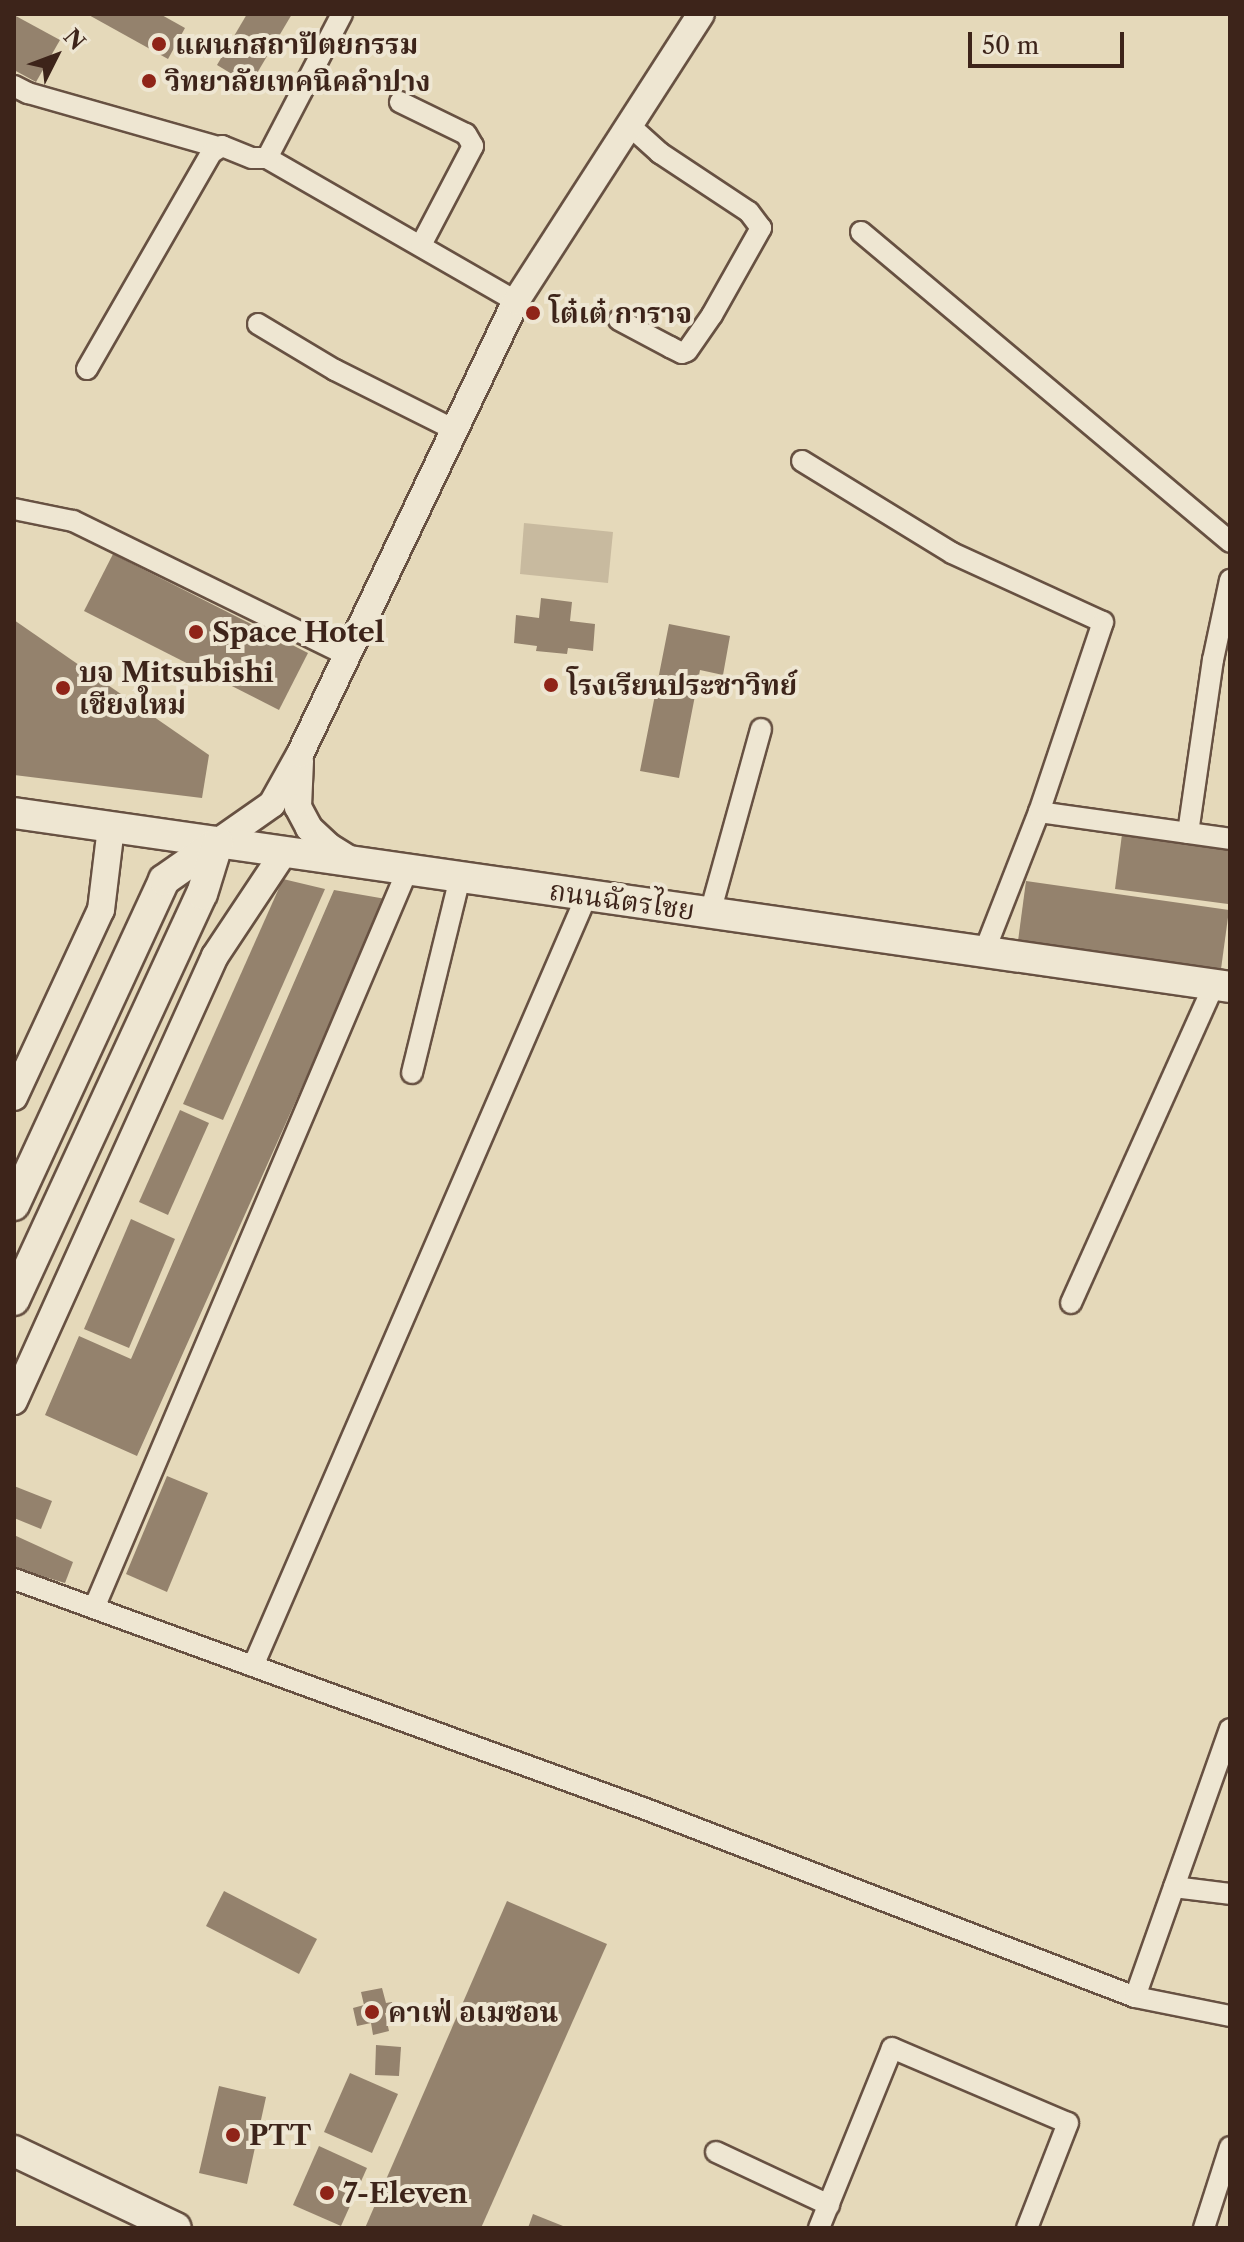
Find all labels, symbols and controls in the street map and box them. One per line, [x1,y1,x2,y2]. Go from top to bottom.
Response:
north arrow [16,16,96,96]
scale bar [972,16,1128,66]
text: N [58,23,91,56]
place label: แผนกสถาปัตยกรรม [175,27,418,61]
text: 50 m [982,31,1039,60]
marker: แผนกสถาปัตยกรรม [150,35,168,53]
place label: วิทยาลัยเทคนิคลำปาง [165,64,430,98]
marker: วิทยาลัยเทคนิคลำปาง [140,72,158,90]
place label: โต๋เต๋ การาจ [549,296,692,330]
marker: โต๋เต๋ การาจ [524,304,542,322]
place label: Space Hotel [212,615,385,649]
marker: Space Hotel [187,623,205,641]
place label: บจ Mitsubishi เชียงใหม่ [79,655,274,721]
place label: โรงเรียนประชาวิทย์ [567,668,797,702]
marker: โรงเรียนประชาวิทย์ [542,676,560,694]
marker: บจ Mitsubishi เชียงใหม่ [54,679,72,697]
street label: ถนนฉัตรไชย [547,873,697,927]
place label: คาเฟ่ อเมซอน [388,1995,558,2029]
marker: คาเฟ่ อเมซอน [363,2003,381,2021]
place label: PTT [249,2118,311,2152]
marker: PTT [224,2126,242,2144]
place label: 7-Eleven [343,2176,468,2210]
marker: 7-Eleven [318,2184,336,2202]

